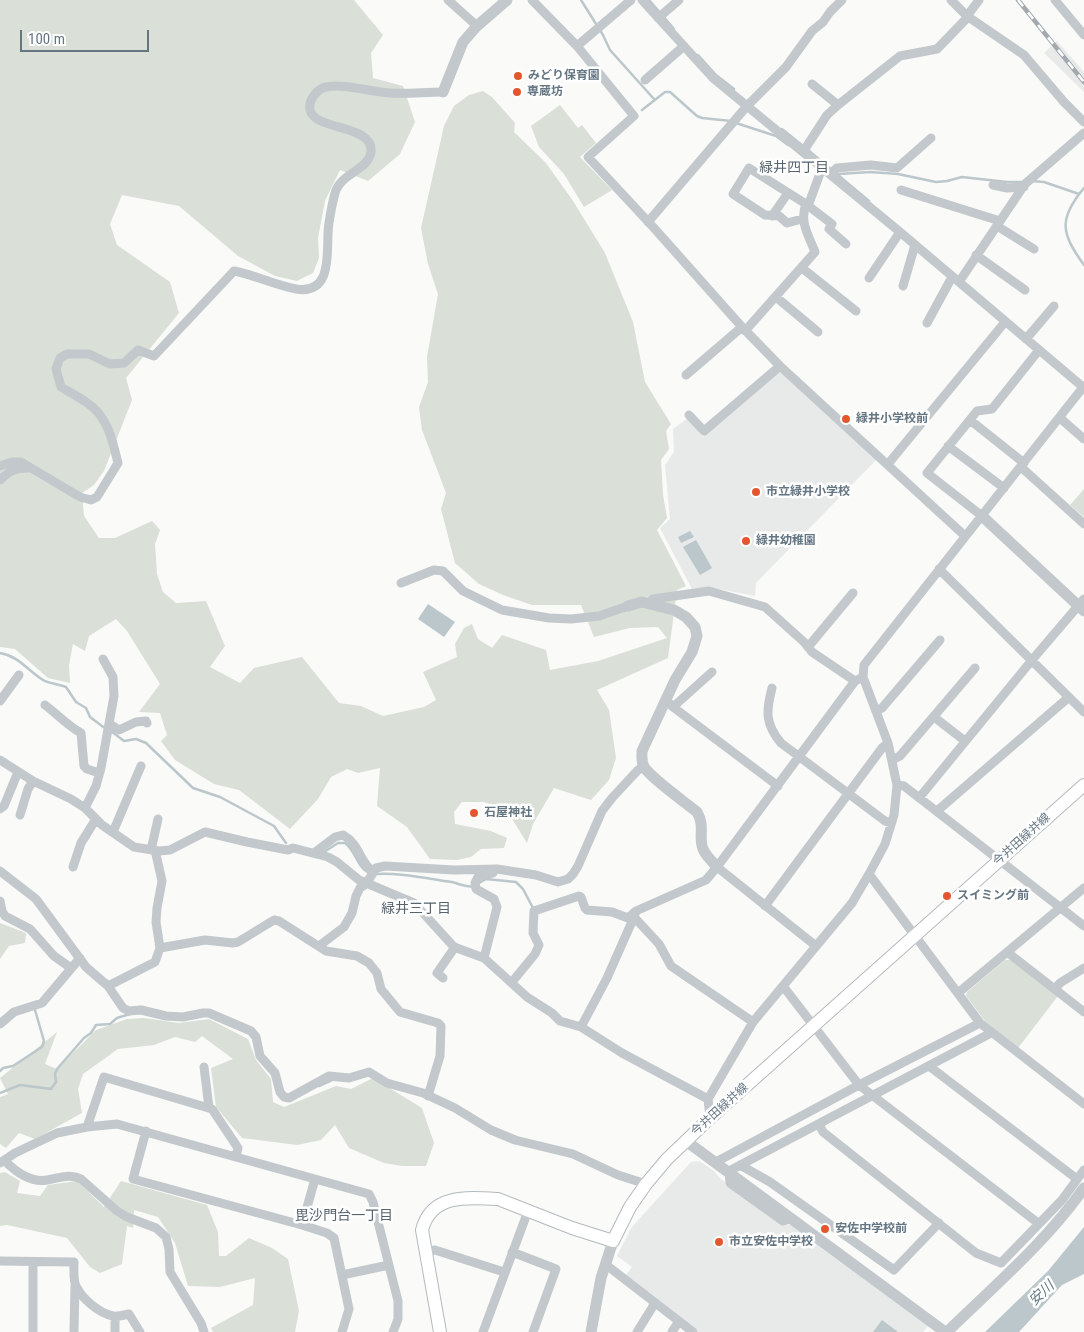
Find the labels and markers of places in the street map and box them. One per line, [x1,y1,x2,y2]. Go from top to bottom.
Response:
place label: みどり保育園 [528,69,600,83]
marker: みどり保育園 [512,70,524,82]
place label: 専蔵坊 [527,85,563,99]
marker: 専蔵坊 [511,86,523,98]
place label: 緑井小学校前 [856,412,928,426]
marker: 緑井小学校前 [840,413,852,425]
place label: 市立緑井小学校 [766,485,850,499]
marker: 市立緑井小学校 [750,486,762,498]
place label: 緑井幼稚園 [756,534,816,548]
marker: 緑井幼稚園 [740,535,752,547]
place label: 石屋神社 [484,806,532,820]
marker: 石屋神社 [468,807,480,819]
place label: スイミング前 [957,889,1029,903]
marker: スイミング前 [941,890,953,902]
place label: 安佐中学校前 [835,1222,907,1236]
marker: 安佐中学校前 [819,1223,831,1235]
place label: 市立安佐中学校 [729,1235,813,1249]
marker: 市立安佐中学校 [713,1236,725,1248]

